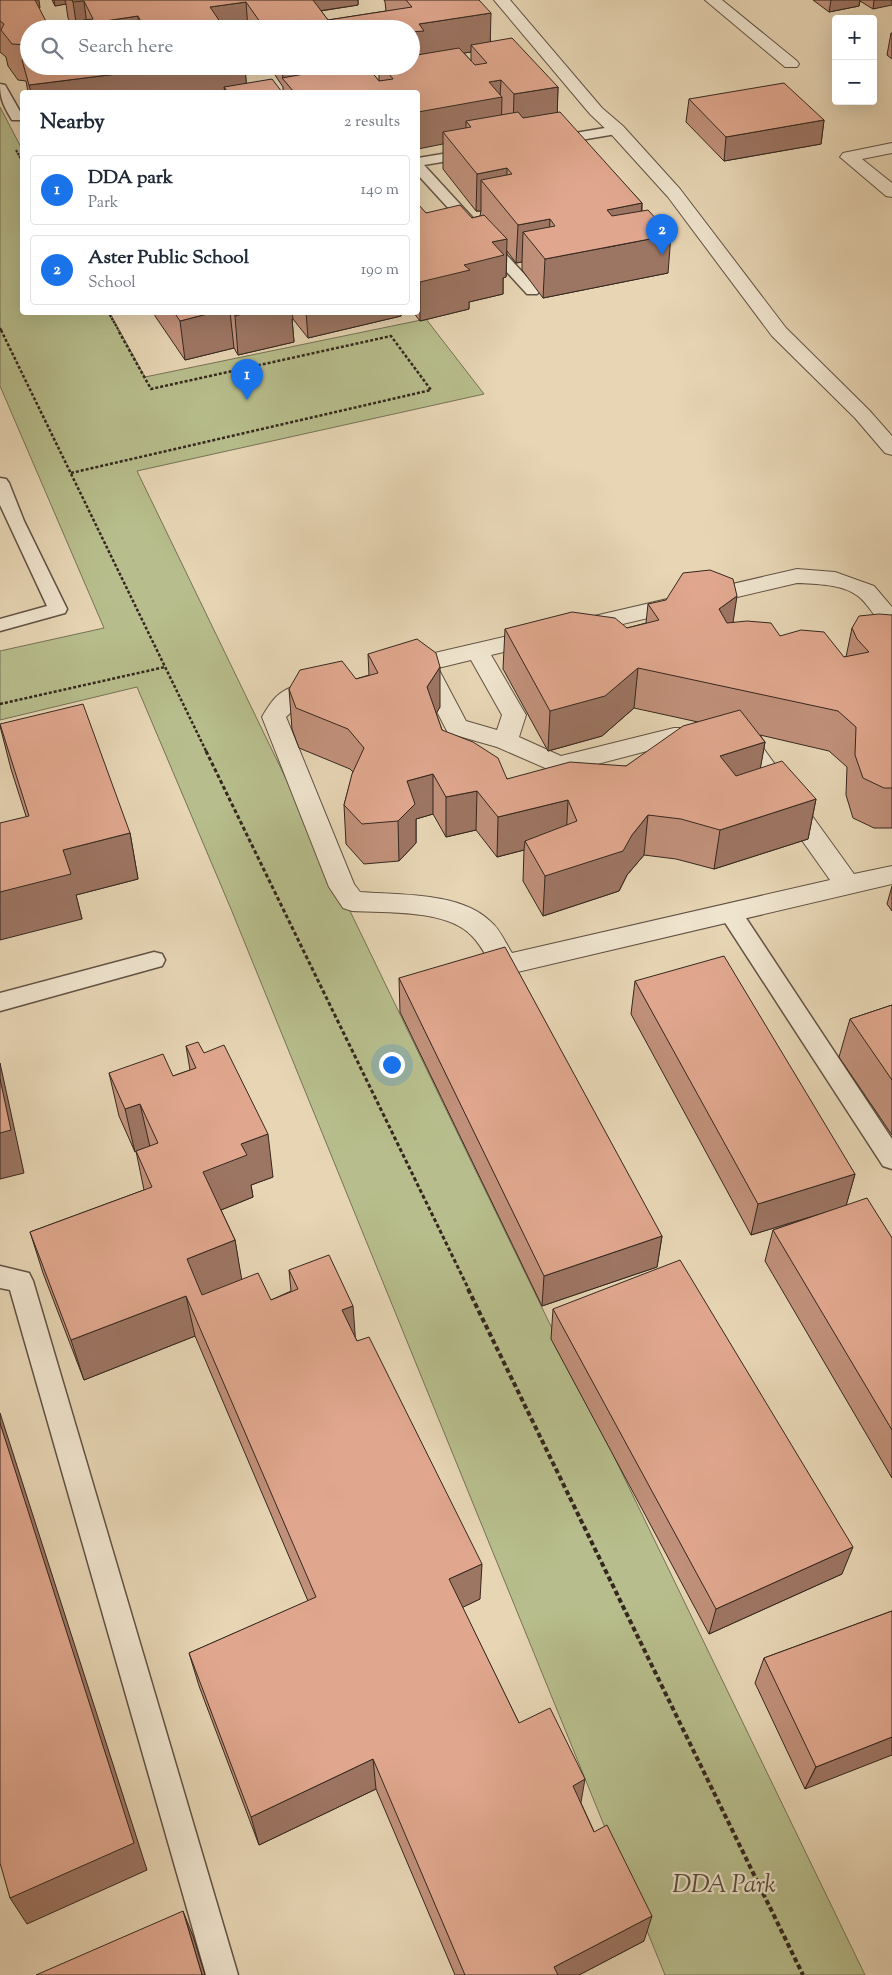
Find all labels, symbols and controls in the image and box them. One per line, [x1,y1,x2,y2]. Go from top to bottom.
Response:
map controls [832,15,877,105]
button: + [832,15,877,60]
search box [20,20,420,75]
icon: search [38,34,66,62]
text: Search here [78,34,173,61]
button: − [832,60,877,105]
text: Nearby [40,108,105,138]
text: 2 results [344,111,400,134]
text: DDA park [88,165,173,192]
text: 1 [54,179,60,202]
text: 140 m [361,179,399,202]
text: Park [88,192,119,215]
pin: 2 [646,214,678,255]
text: Aster Public School [88,245,249,272]
text: 2 [53,259,61,282]
text: 190 m [361,259,399,282]
text: School [88,272,136,295]
pin: 1 [231,359,263,400]
your location [379,1052,405,1078]
park label: DDA Park [672,1868,776,1904]

